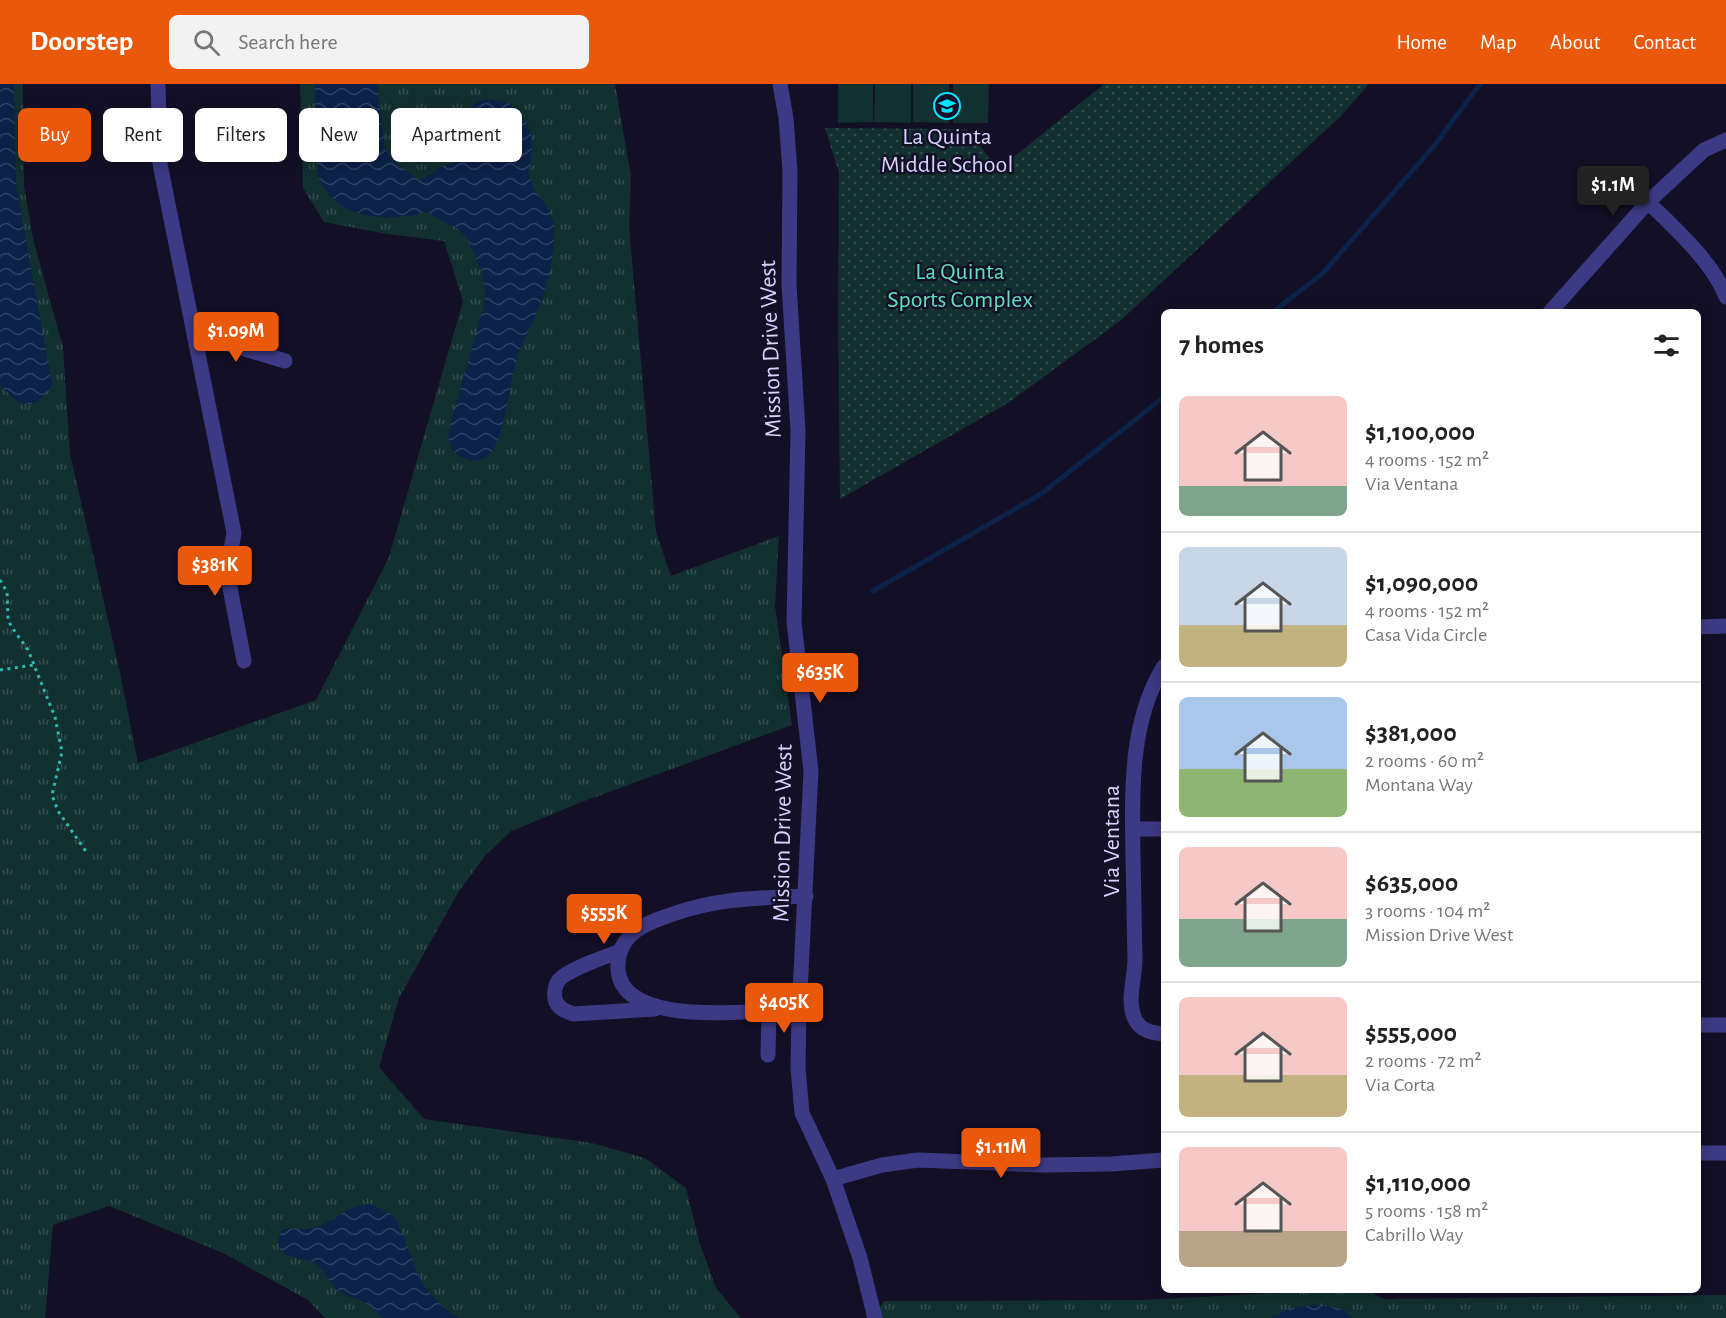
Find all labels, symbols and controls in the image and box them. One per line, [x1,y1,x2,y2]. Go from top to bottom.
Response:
search box [169,15,589,69]
icon: search [190,26,223,59]
text: Doorstep [30,28,133,56]
text: Search here [238,31,338,53]
text: Home [1396,32,1447,53]
text: Map [1480,32,1517,53]
text: About [1550,32,1600,53]
text: Contact [1633,32,1696,53]
school or university icon: La Quinta Middle School [932,91,962,121]
chip: Buy [18,108,91,162]
chip: Rent [103,108,183,162]
chip: Filters [195,108,287,162]
chip: New [299,108,379,162]
chip: Apartment [391,108,522,162]
place label: La Quinta Middle School [881,125,1013,177]
pin: $1.1M [1571,166,1655,217]
text: $1.1M [1591,175,1635,195]
street label: Mission Drive West [756,259,786,438]
park label: La Quinta Sports Complex [887,260,1033,312]
pin: $1.09M [187,312,285,363]
text: $1.09M [208,321,264,341]
icon: filters [1650,329,1683,362]
text: 7 homes [1179,332,1264,358]
text: $1,100,000 [1365,419,1475,445]
icon: home [1227,420,1299,492]
text: 4 rooms · 152 m² [1365,450,1489,470]
text: Via Ventana [1365,474,1459,494]
pin: $381K [173,546,257,597]
text: $381K [192,555,238,575]
text: $1,090,000 [1365,570,1478,596]
icon: home [1227,571,1299,643]
text: 4 rooms · 152 m² [1365,601,1489,621]
text: Casa Vida Circle [1365,625,1487,645]
pin: $635K [778,653,862,704]
text: $635K [796,662,844,682]
text: $381,000 [1365,720,1457,746]
icon: home [1227,721,1299,793]
street label: Mission Drive West [769,743,797,922]
text: 2 rooms · 60 m² [1365,751,1484,771]
text: Montana Way [1365,775,1473,795]
street label: Via Ventana [1100,785,1124,897]
text: $635,000 [1365,870,1458,896]
icon: home [1227,871,1299,943]
pin: $555K [562,894,646,945]
text: 3 rooms · 104 m² [1365,901,1490,921]
text: $555K [581,903,627,923]
text: Mission Drive West [1365,925,1513,945]
pin: $405K [742,983,826,1034]
text: $405K [759,992,809,1012]
text: $555,000 [1365,1020,1457,1046]
icon: home [1227,1021,1299,1093]
text: 2 rooms · 72 m² [1365,1051,1482,1071]
text: Via Corta [1365,1075,1435,1095]
pin: $1.11M [952,1128,1050,1179]
text: $1.11M [975,1137,1027,1157]
text: $1,110,000 [1365,1170,1471,1196]
icon: home [1227,1171,1299,1243]
text: 5 rooms · 158 m² [1365,1201,1488,1221]
text: Cabrillo Way [1365,1225,1463,1245]

